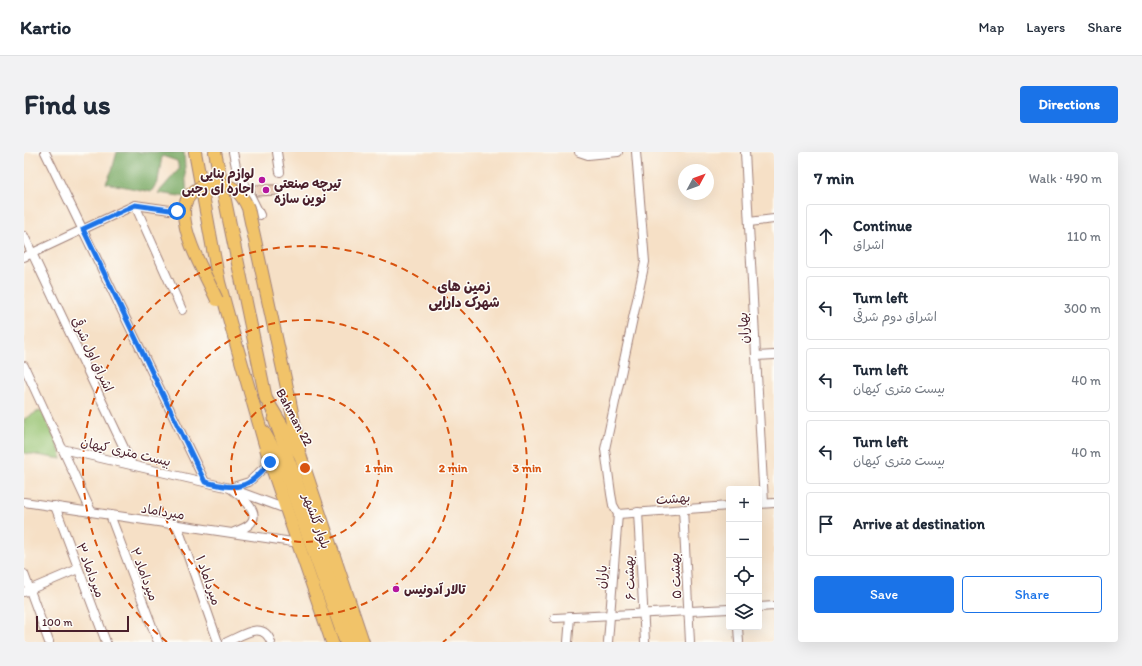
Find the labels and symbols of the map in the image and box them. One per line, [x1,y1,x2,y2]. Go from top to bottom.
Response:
north arrow [678,164,714,200]
place label: لوازم بنایی اجاره ای رجبی [182,166,254,197]
marker: لوازم بنایی اجاره ای رجبی [257,175,267,185]
place label: تیرچه صنعتی نوین سازه [274,176,342,207]
marker: تیرچه صنعتی نوین سازه [261,185,271,195]
route start [168,202,186,220]
district label: زمین های شهرک دارایی [428,278,500,311]
street label: بهاران [735,312,753,344]
street label: اشراق اول شرقی [68,314,117,394]
street label: Bahman 22 [273,386,316,449]
street label: بیست متری کیهان [79,434,172,470]
route end [261,453,279,471]
centre of rings [298,461,312,475]
text: 1 min [365,461,394,475]
text: 2 min [439,461,468,475]
text: 3 min [513,461,542,475]
street label: بلوار گلشهر [298,490,333,551]
street label: بهشت [655,490,691,508]
street label: میرداماد [140,501,186,523]
street label: میرداماد ۳ [72,541,108,600]
street label: میرداماد ۲ [127,545,162,603]
street label: بهشت ۵ [667,552,685,599]
street label: میرداماد ۱ [192,553,224,607]
street label: بهشت ۶ [621,555,639,601]
street label: باران [593,564,611,590]
place label: تالار آدونیس [404,582,467,598]
marker: تالار آدونیس [391,584,401,594]
scale bar [36,614,129,633]

